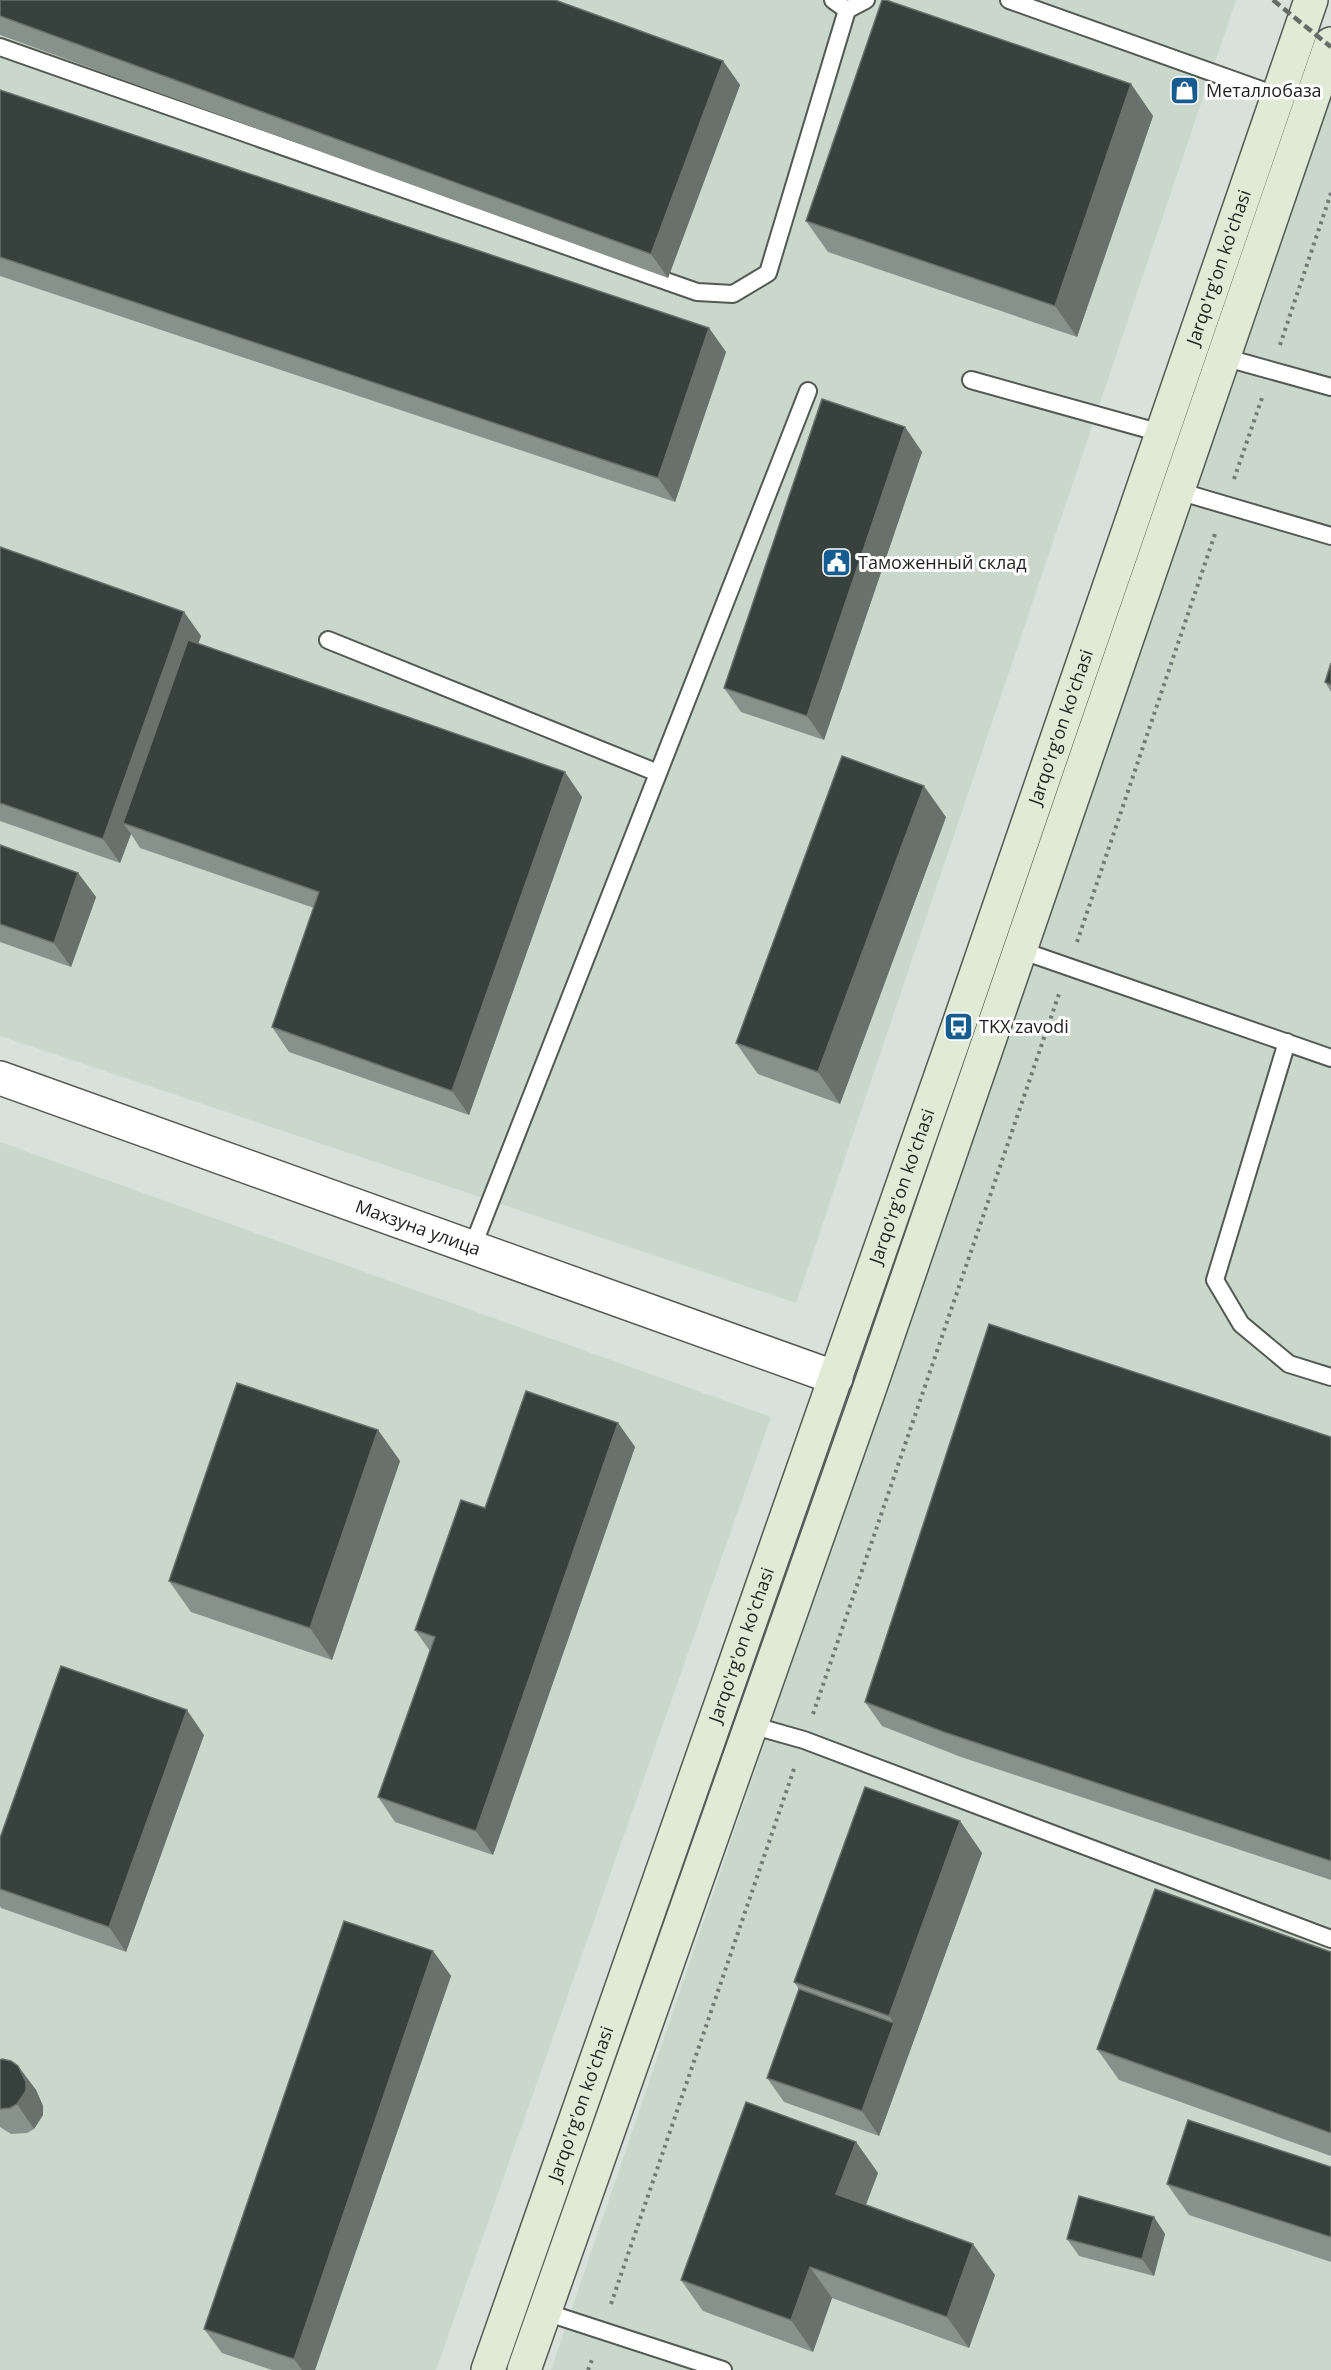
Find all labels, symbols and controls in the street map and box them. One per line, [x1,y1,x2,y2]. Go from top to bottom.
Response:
shop icon: Металлобаза [1169,75,1201,107]
place label: Металлобаза [1206,78,1322,102]
street label: Jarqo'rg'on ko'chasi [1180,186,1256,350]
public building icon: Таможенный склад [821,547,853,579]
place label: Таможенный склад [858,550,1027,574]
street label: Jarqo'rg'on ko'chasi [1022,646,1098,810]
bus stop icon: TKX zavodi [942,1011,974,1043]
place label: TKX zavodi [979,1014,1069,1038]
street label: Jarqo'rg'on ko'chasi [862,1105,939,1269]
street label: Махзуна улица [352,1194,484,1261]
street label: Jarqo'rg'on ko'chasi [702,1564,779,1727]
street label: Jarqo'rg'on ko'chasi [541,2023,618,2186]

